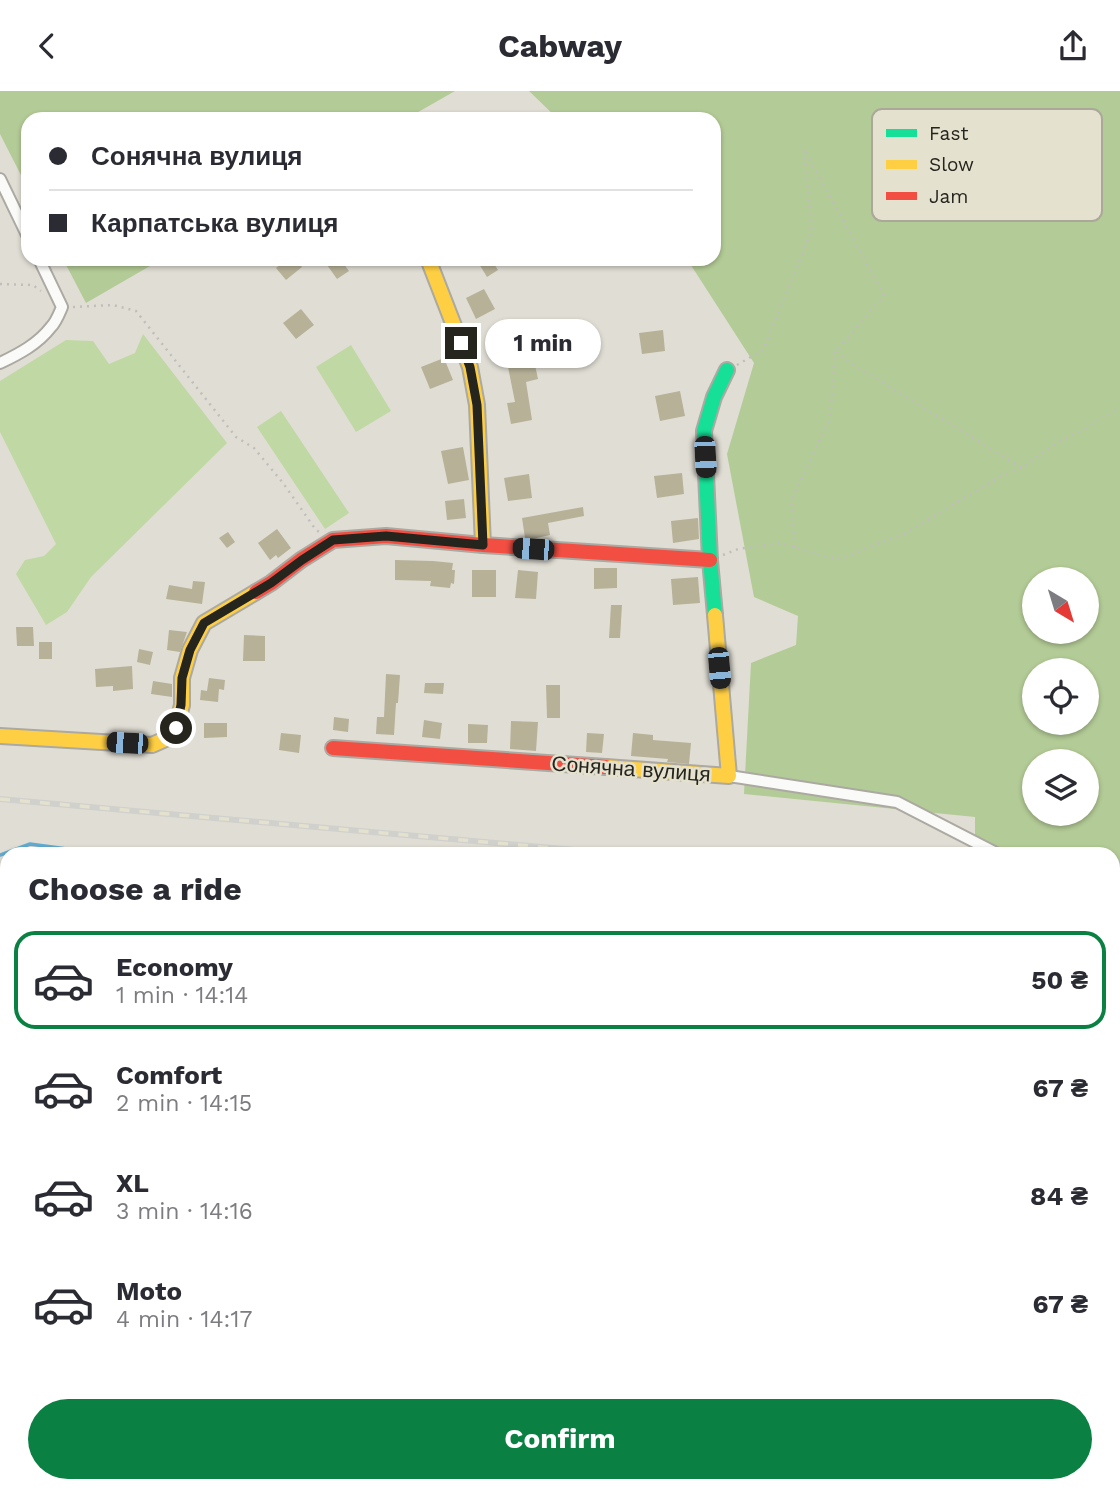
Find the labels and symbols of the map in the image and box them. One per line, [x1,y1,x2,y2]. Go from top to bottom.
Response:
legend [872,109,1102,221]
text: Fast [929,122,968,145]
text: Slow [929,153,974,176]
text: Jam [929,185,968,208]
callout: 1 min [486,319,601,367]
route end [445,327,477,359]
car [694,435,717,479]
car [512,537,555,561]
north arrow [1022,567,1099,644]
car [707,646,732,690]
route start [160,712,192,744]
car [106,731,149,755]
street label: Сонячна вулиця [551,750,711,787]

